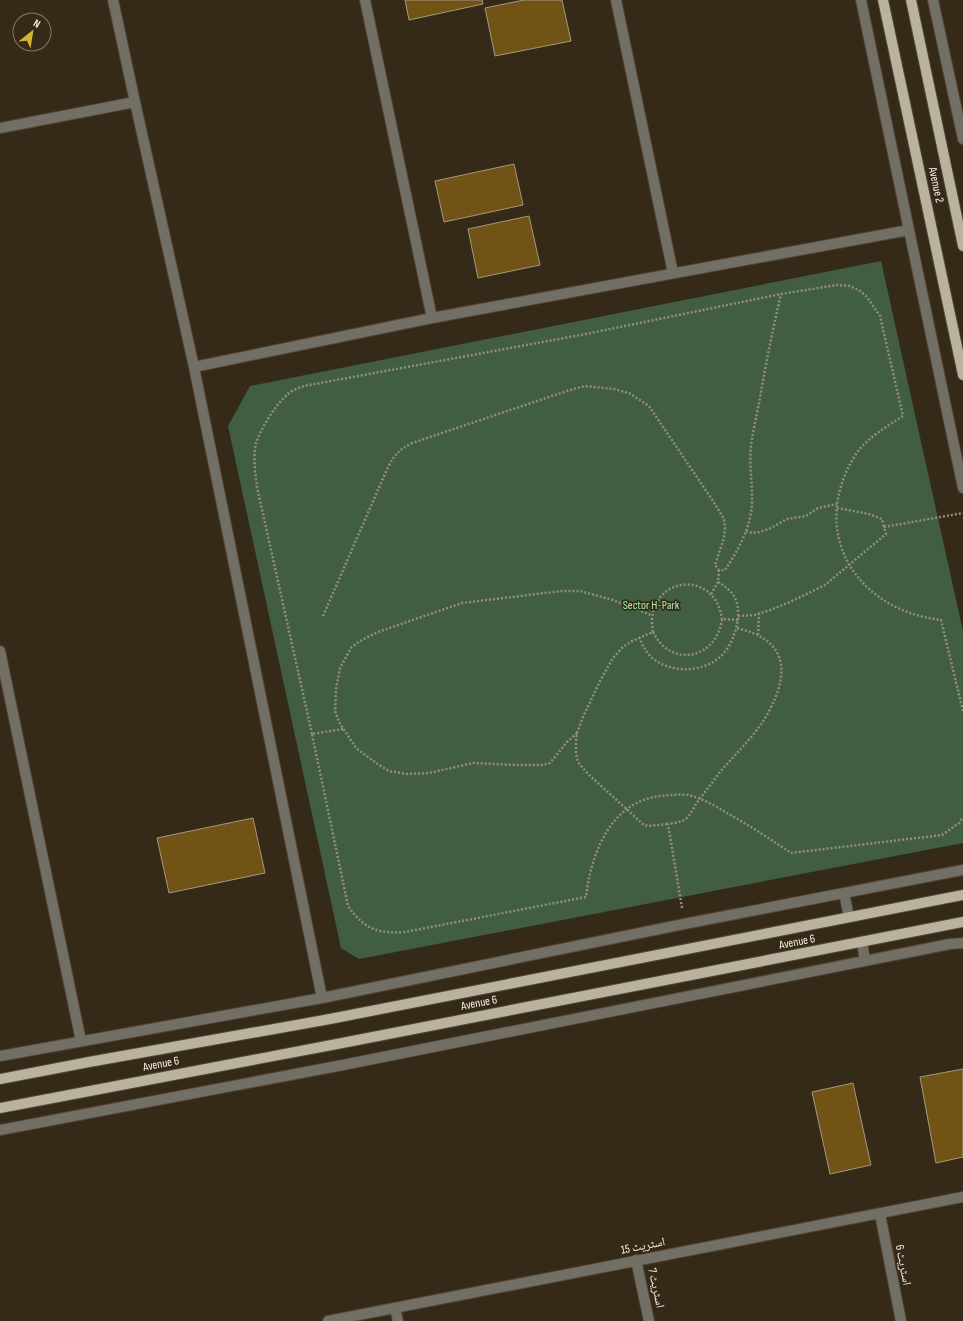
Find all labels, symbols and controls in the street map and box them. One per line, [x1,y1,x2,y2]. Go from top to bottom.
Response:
north arrow [12,12,52,52]
text: N [31,17,43,31]
street label: Avenue 2 [925,165,947,204]
park label: Sector H-Park [623,598,680,613]
street label: Avenue 6 [777,931,816,953]
street label: Avenue 6 [459,992,498,1014]
street label: Avenue 6 [141,1053,180,1075]
street label: اسٹریٹ 15 [620,1234,667,1258]
street label: اسٹریٹ 6 [892,1243,914,1287]
street label: اسٹریٹ 7 [644,1267,668,1310]

